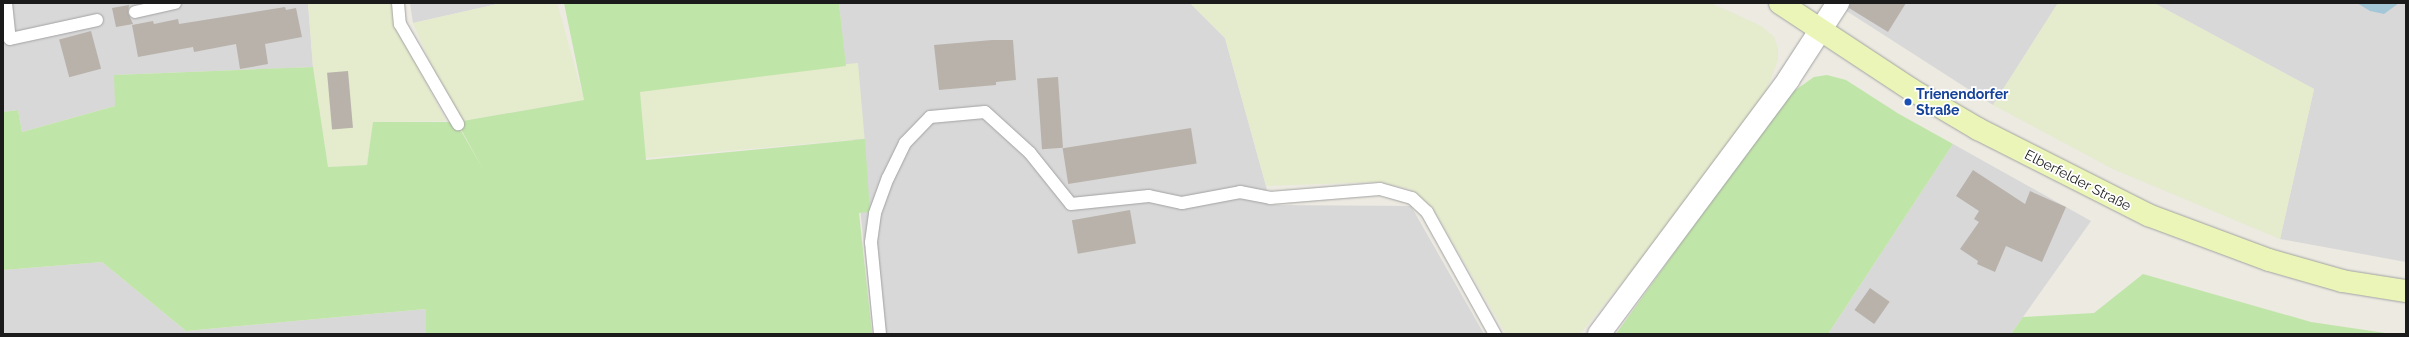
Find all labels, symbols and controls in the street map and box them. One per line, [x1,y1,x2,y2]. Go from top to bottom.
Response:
place label: Trienendorfer Straße [1916,86,2008,118]
marker: Trienendorfer Straße [1903,97,1913,107]
street label: Elberfelder Straße [2022,146,2134,214]

